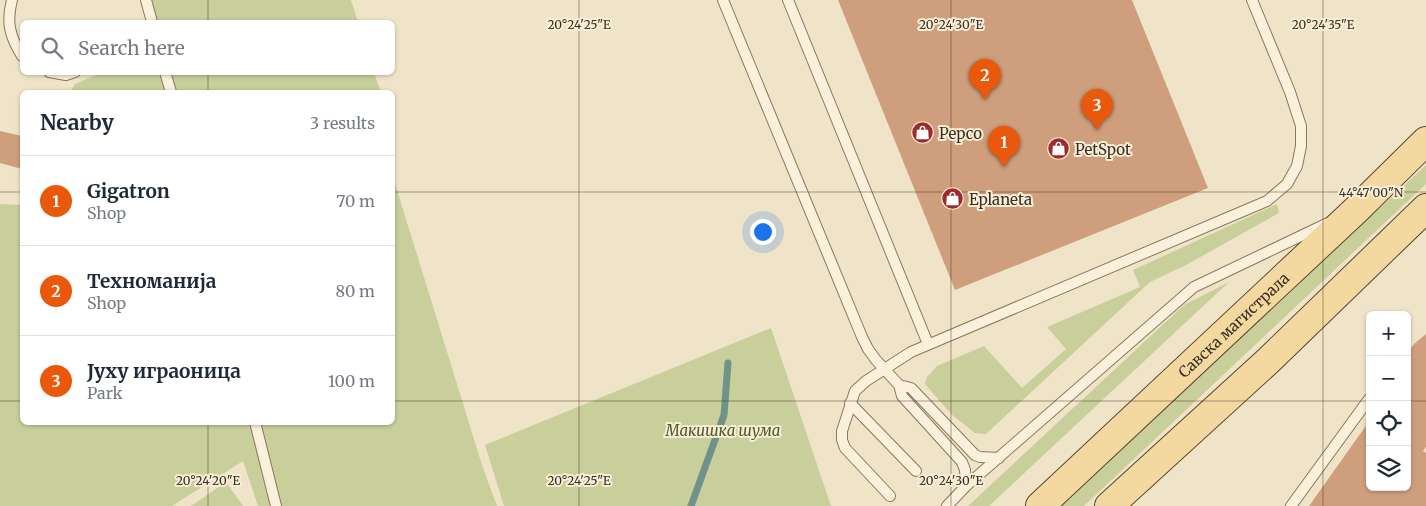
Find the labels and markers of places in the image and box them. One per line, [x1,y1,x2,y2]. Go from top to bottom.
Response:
pin: 2 [969,59,1001,100]
pin: 3 [1081,89,1113,130]
shop icon: Pepco [911,121,935,145]
place label: Pepco [939,124,982,143]
pin: 1 [988,126,1020,167]
shop icon: PetSpot [1047,137,1071,161]
place label: PetSpot [1075,140,1131,159]
shop icon: Eplaneta [941,187,965,211]
place label: Eplaneta [969,190,1032,209]

